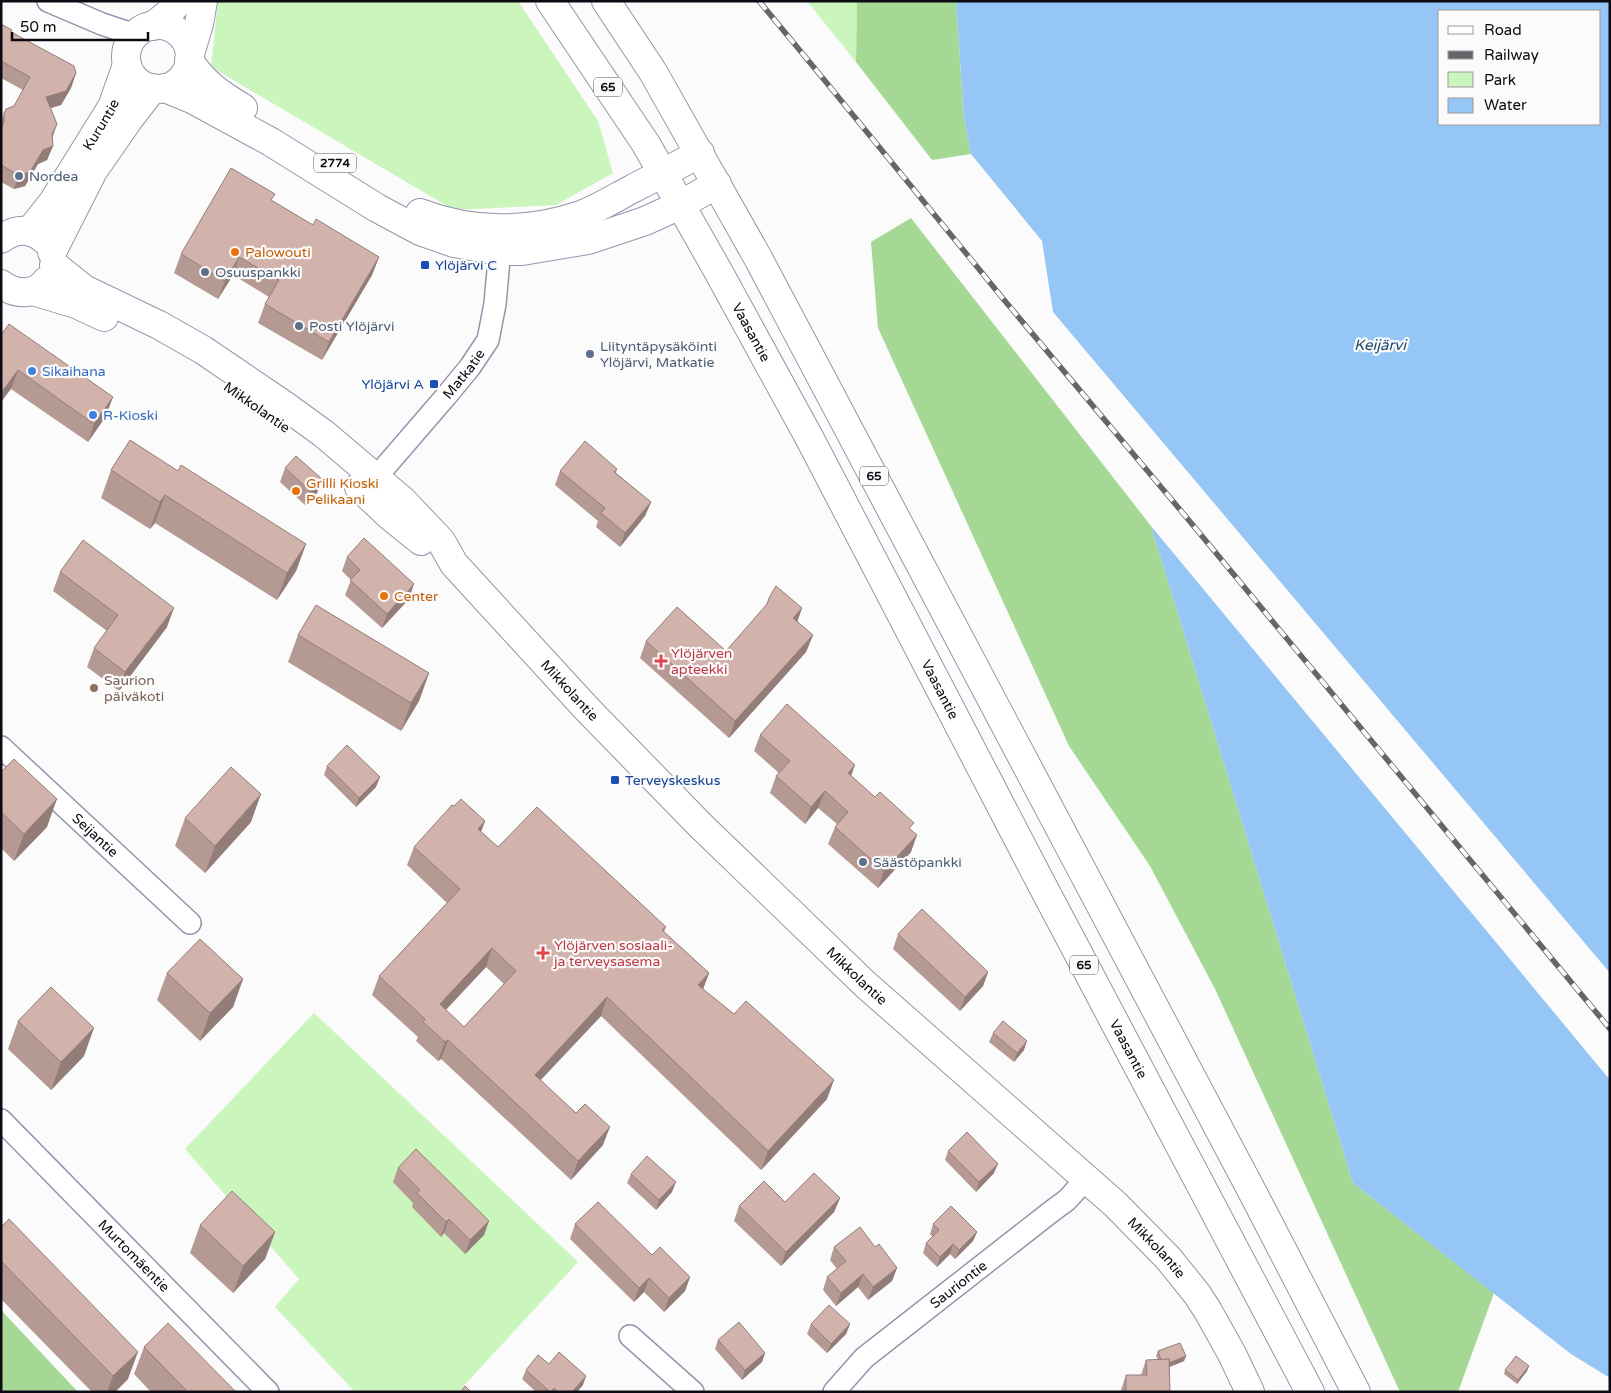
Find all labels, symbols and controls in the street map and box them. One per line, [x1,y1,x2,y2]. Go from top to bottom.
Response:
scale bar [12,10,149,42]
legend [1438,10,1601,125]
text: 50 m [20,18,57,36]
text: Road [1484,21,1522,39]
text: Railway [1484,46,1539,64]
text: Park [1484,71,1516,89]
road number: 65 [594,77,622,96]
text: Water [1484,96,1527,114]
street label: Kuruntie [79,97,123,154]
road number: 2774 [314,154,356,172]
place label: Nordea [29,168,78,185]
marker: Nordea [13,170,25,182]
place label: Palowouti [245,244,311,261]
marker: Palowouti [229,246,241,258]
place label: Ylöjärvi C [435,257,497,274]
marker: Ylöjärvi C [419,259,431,271]
place label: Osuuspankki [215,264,301,281]
marker: Osuuspankki [199,266,211,278]
street label: Vaasantie [728,300,774,365]
place label: Posti Ylöjärvi [309,318,394,335]
marker: Posti Ylöjärvi [293,320,305,332]
water label: Keijärvi [1354,336,1408,354]
place label: Liityntäpysäköinti Ylöjärvi, Matkatie [600,338,717,371]
street label: Matkatie [439,346,489,403]
marker: Liityntäpysäköinti Ylöjärvi, Matkatie [584,348,596,360]
place label: Sikaihana [42,363,106,380]
marker: Sikaihana [26,365,38,377]
place label: Ylöjärvi A [361,376,424,393]
street label: Mikkolantie [220,378,293,436]
marker: Ylöjärvi A [428,378,440,390]
place label: R-Kioski [103,407,158,424]
marker: R-Kioski [87,409,99,421]
road number: 65 [860,466,888,486]
place label: Grilli Kioski Pelikaani [306,475,379,508]
marker: Grilli Kioski Pelikaani [290,485,302,497]
place label: Center [394,588,439,605]
marker: Center [378,590,390,602]
place label: Ylöjärven apteekki [671,645,732,678]
marker: Ylöjärven apteekki [655,655,667,667]
street label: Mikkolantie [537,656,602,725]
street label: Vaasantie [917,657,962,722]
place label: Saurion päiväkoti [104,672,164,705]
marker: Saurion päiväkoti [88,682,100,694]
place label: Terveyskeskus [625,772,721,789]
marker: Terveyskeskus [609,774,621,786]
street label: Seijantie [69,810,122,861]
place label: Säästöpankki [873,854,962,871]
marker: Säästöpankki [857,856,869,868]
place label: Ylöjärven sosiaali- ja terveysasema [553,937,673,970]
street label: Mikkolantie [823,943,891,1009]
marker: Ylöjärven sosiaali- ja terveysasema [536,946,550,960]
road number: 65 [1070,956,1098,974]
street label: Vaasantie [1106,1017,1151,1082]
street label: Mikkolantie [1124,1214,1189,1282]
street label: Murtomäentie [94,1216,173,1296]
street label: Sauriontie [927,1257,990,1312]

